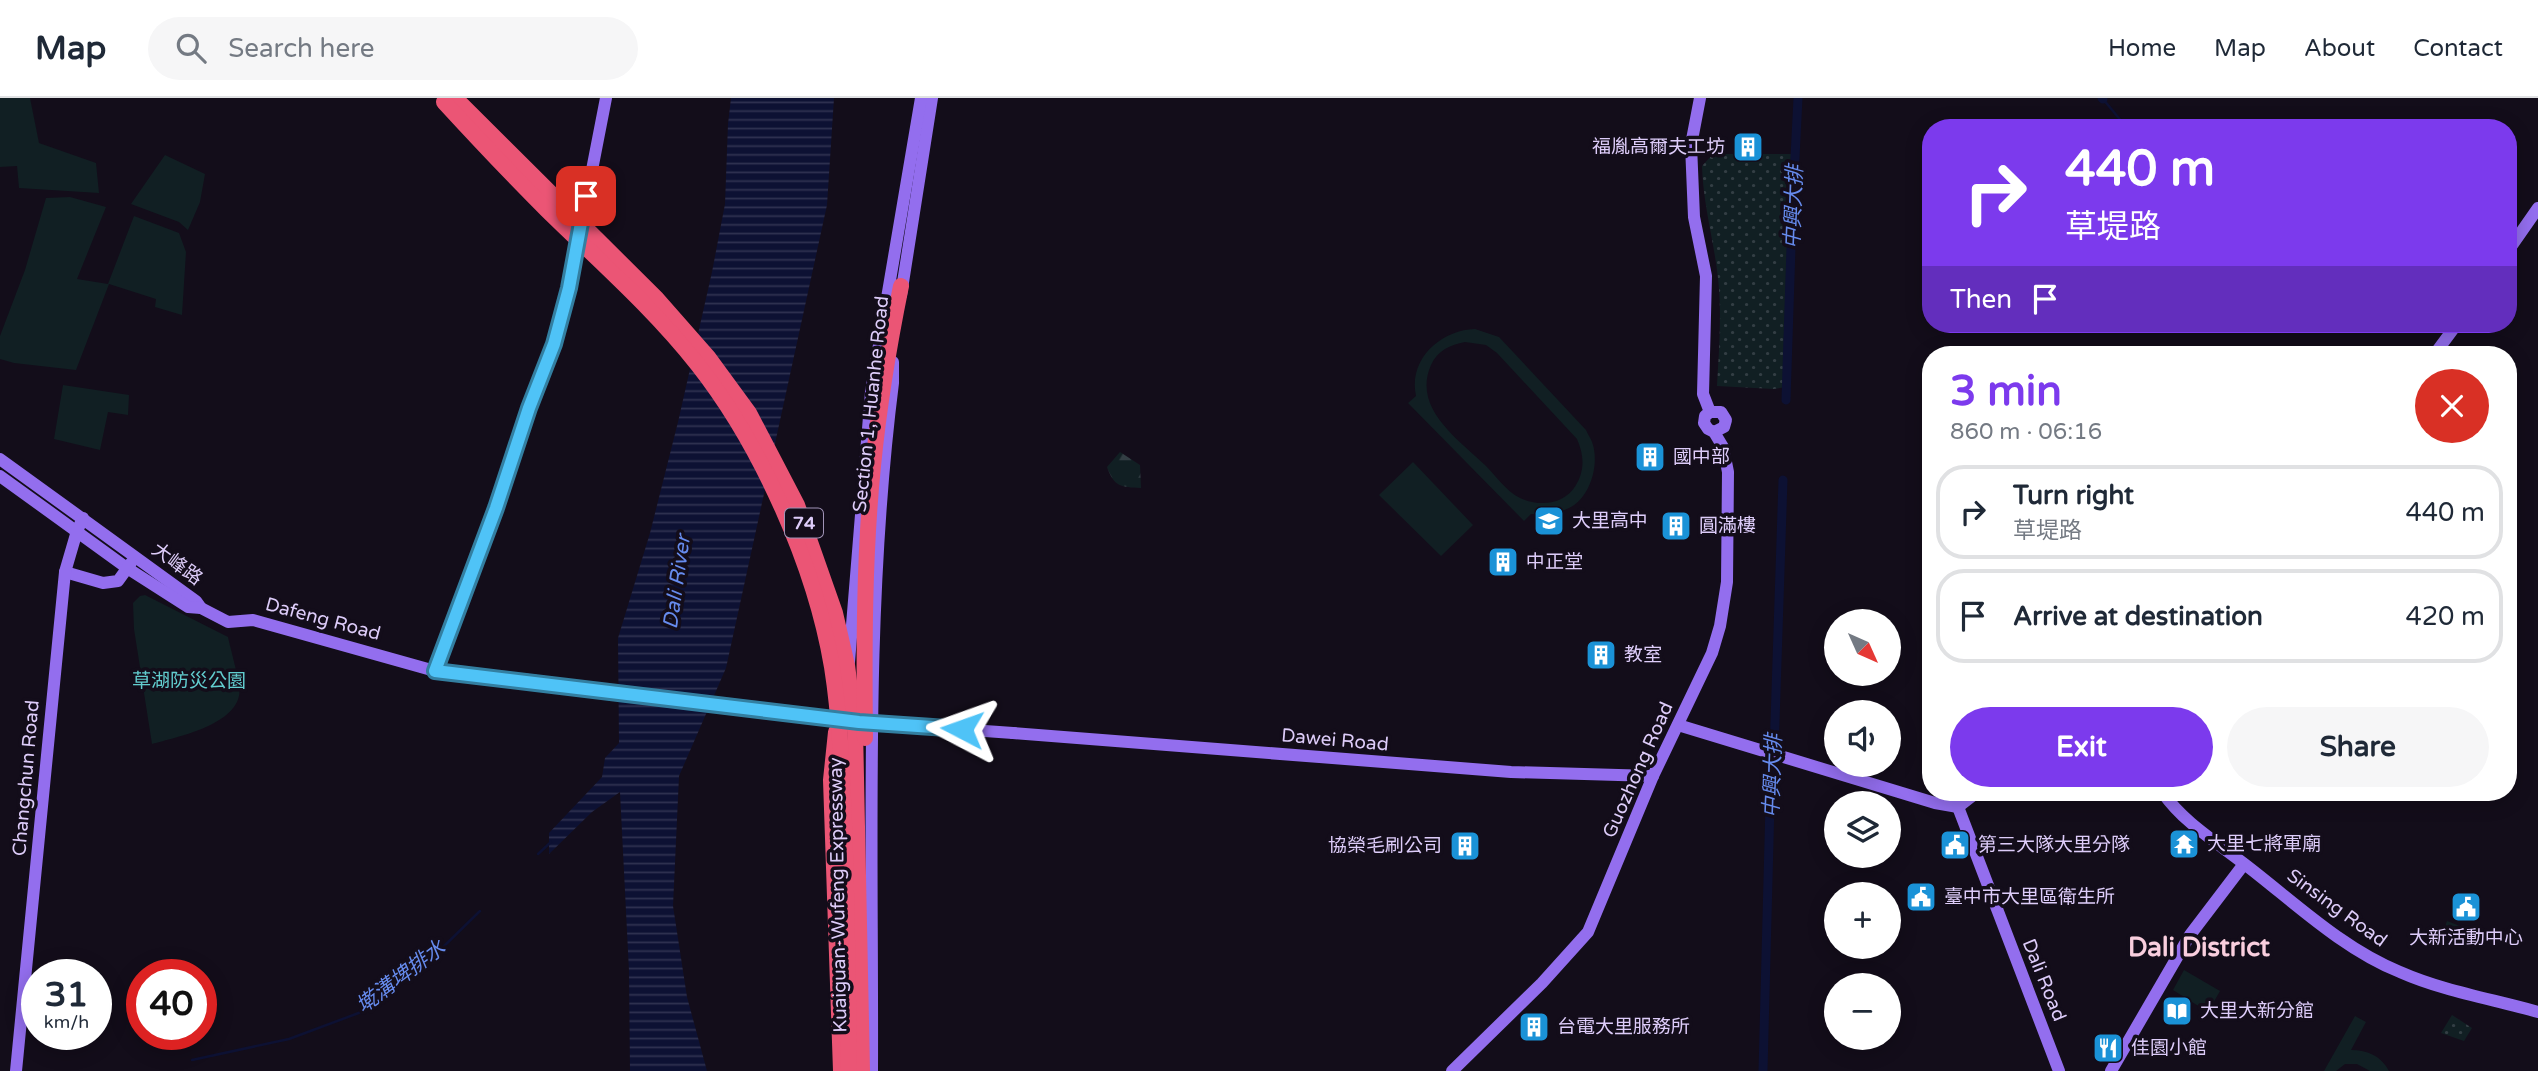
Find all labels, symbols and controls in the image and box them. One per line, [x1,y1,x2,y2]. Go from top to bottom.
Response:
search box [148,17,638,80]
text: Map [35,29,106,68]
icon: search [172,29,210,67]
text: Search here [228,33,374,64]
text: Home [2108,34,2176,63]
text: Map [2214,34,2266,63]
text: About [2304,34,2375,63]
text: Contact [2413,34,2503,63]
building icon: 福胤高爾夫工坊 [1731,130,1765,164]
place label: 福胤高爾夫工坊 [1592,136,1725,158]
text: 440 m [2065,140,2215,199]
icon: right [1950,147,2041,238]
water label: 中興大排 [1780,162,1808,249]
pin [556,166,616,226]
icon: arrive [567,177,605,215]
text: 草堤路 [2065,208,2161,246]
icon: arrive [2026,280,2064,318]
text: Then [1950,284,2012,315]
street label: Section 1, Huanhe Road [849,295,893,513]
text: 3 min [1950,366,2062,417]
button: close [2415,369,2489,443]
text: 860 m · 06:16 [1950,418,2102,446]
building icon: 國中部 [1633,440,1667,474]
place label: 國中部 [1673,446,1730,468]
text: Turn right [2013,480,2134,511]
icon: right [1954,493,1992,531]
text: 440 m [2405,497,2485,528]
school or university icon: 大里高中 [1532,504,1566,538]
road number: 74 [785,508,823,538]
building icon: 圓滿樓 [1659,509,1693,543]
place label: 大里高中 [1572,510,1648,532]
place label: 圓滿樓 [1699,515,1756,537]
text: 草堤路 [2013,517,2082,545]
water label: Dali River [658,531,696,630]
street label: 大峰路 [147,538,207,590]
building icon: 中正堂 [1486,545,1520,579]
place label: 中正堂 [1526,551,1583,573]
street label: Dafeng Road [263,593,383,645]
icon: arrive [1954,597,1992,635]
text: Arrive at destination [2013,601,2263,632]
text: 420 m [2405,601,2485,632]
north arrow [1824,609,1900,686]
map controls [1824,609,1901,1050]
building icon: 教室 [1584,638,1618,672]
place label: 教室 [1624,644,1662,666]
park label: 草湖防災公園 [132,670,246,692]
position arrow [925,692,999,766]
street label: Changchun Road [8,699,44,857]
street label: Guozhong Road [1598,699,1678,841]
button: sound [1824,700,1901,777]
button: Exit [1950,707,2213,787]
button: Share [2227,707,2489,787]
street label: Dawei Road [1280,724,1390,756]
water label: 中興大排 [1759,731,1787,818]
street label: Kuaiguan-Wufeng Expressway [825,757,851,1033]
button: layers [1824,791,1901,868]
temple icon: 大里七將軍廟 [2167,827,2201,861]
public building icon: 第三大隊大里分隊 [1938,828,1972,862]
building icon: 協榮毛刷公司 [1448,829,1482,863]
place label: 大里七將軍廟 [2207,833,2321,855]
place label: 第三大隊大里分隊 [1978,834,2130,856]
place label: 協榮毛刷公司 [1328,835,1442,857]
street label: Sinsing Road [2283,864,2391,952]
public building icon: 臺中市大里區衛生所 [1904,880,1938,914]
button: + [1824,882,1901,959]
place label: 臺中市大里區衛生所 [1944,886,2115,908]
public building icon: 大新活動中心 [2449,890,2483,924]
place label: 大新活動中心 [2409,927,2523,949]
district label: Dali District [2128,932,2270,963]
water label: 墘溝埤排水 [352,935,451,1019]
street label: Dali Road [2018,936,2070,1024]
speed limit sign: 40 [126,959,217,1050]
button: − [1824,973,1901,1050]
text: 31 [45,974,88,1016]
library icon: 大里大新分館 [2160,994,2194,1028]
place label: 大里大新分館 [2200,1000,2314,1022]
building icon: 台電大里服務所 [1517,1010,1551,1044]
text: km/h [44,1011,89,1033]
place label: 台電大里服務所 [1557,1016,1690,1038]
restaurant icon: 佳園小館 [2091,1031,2125,1065]
place label: 佳園小館 [2131,1037,2207,1059]

